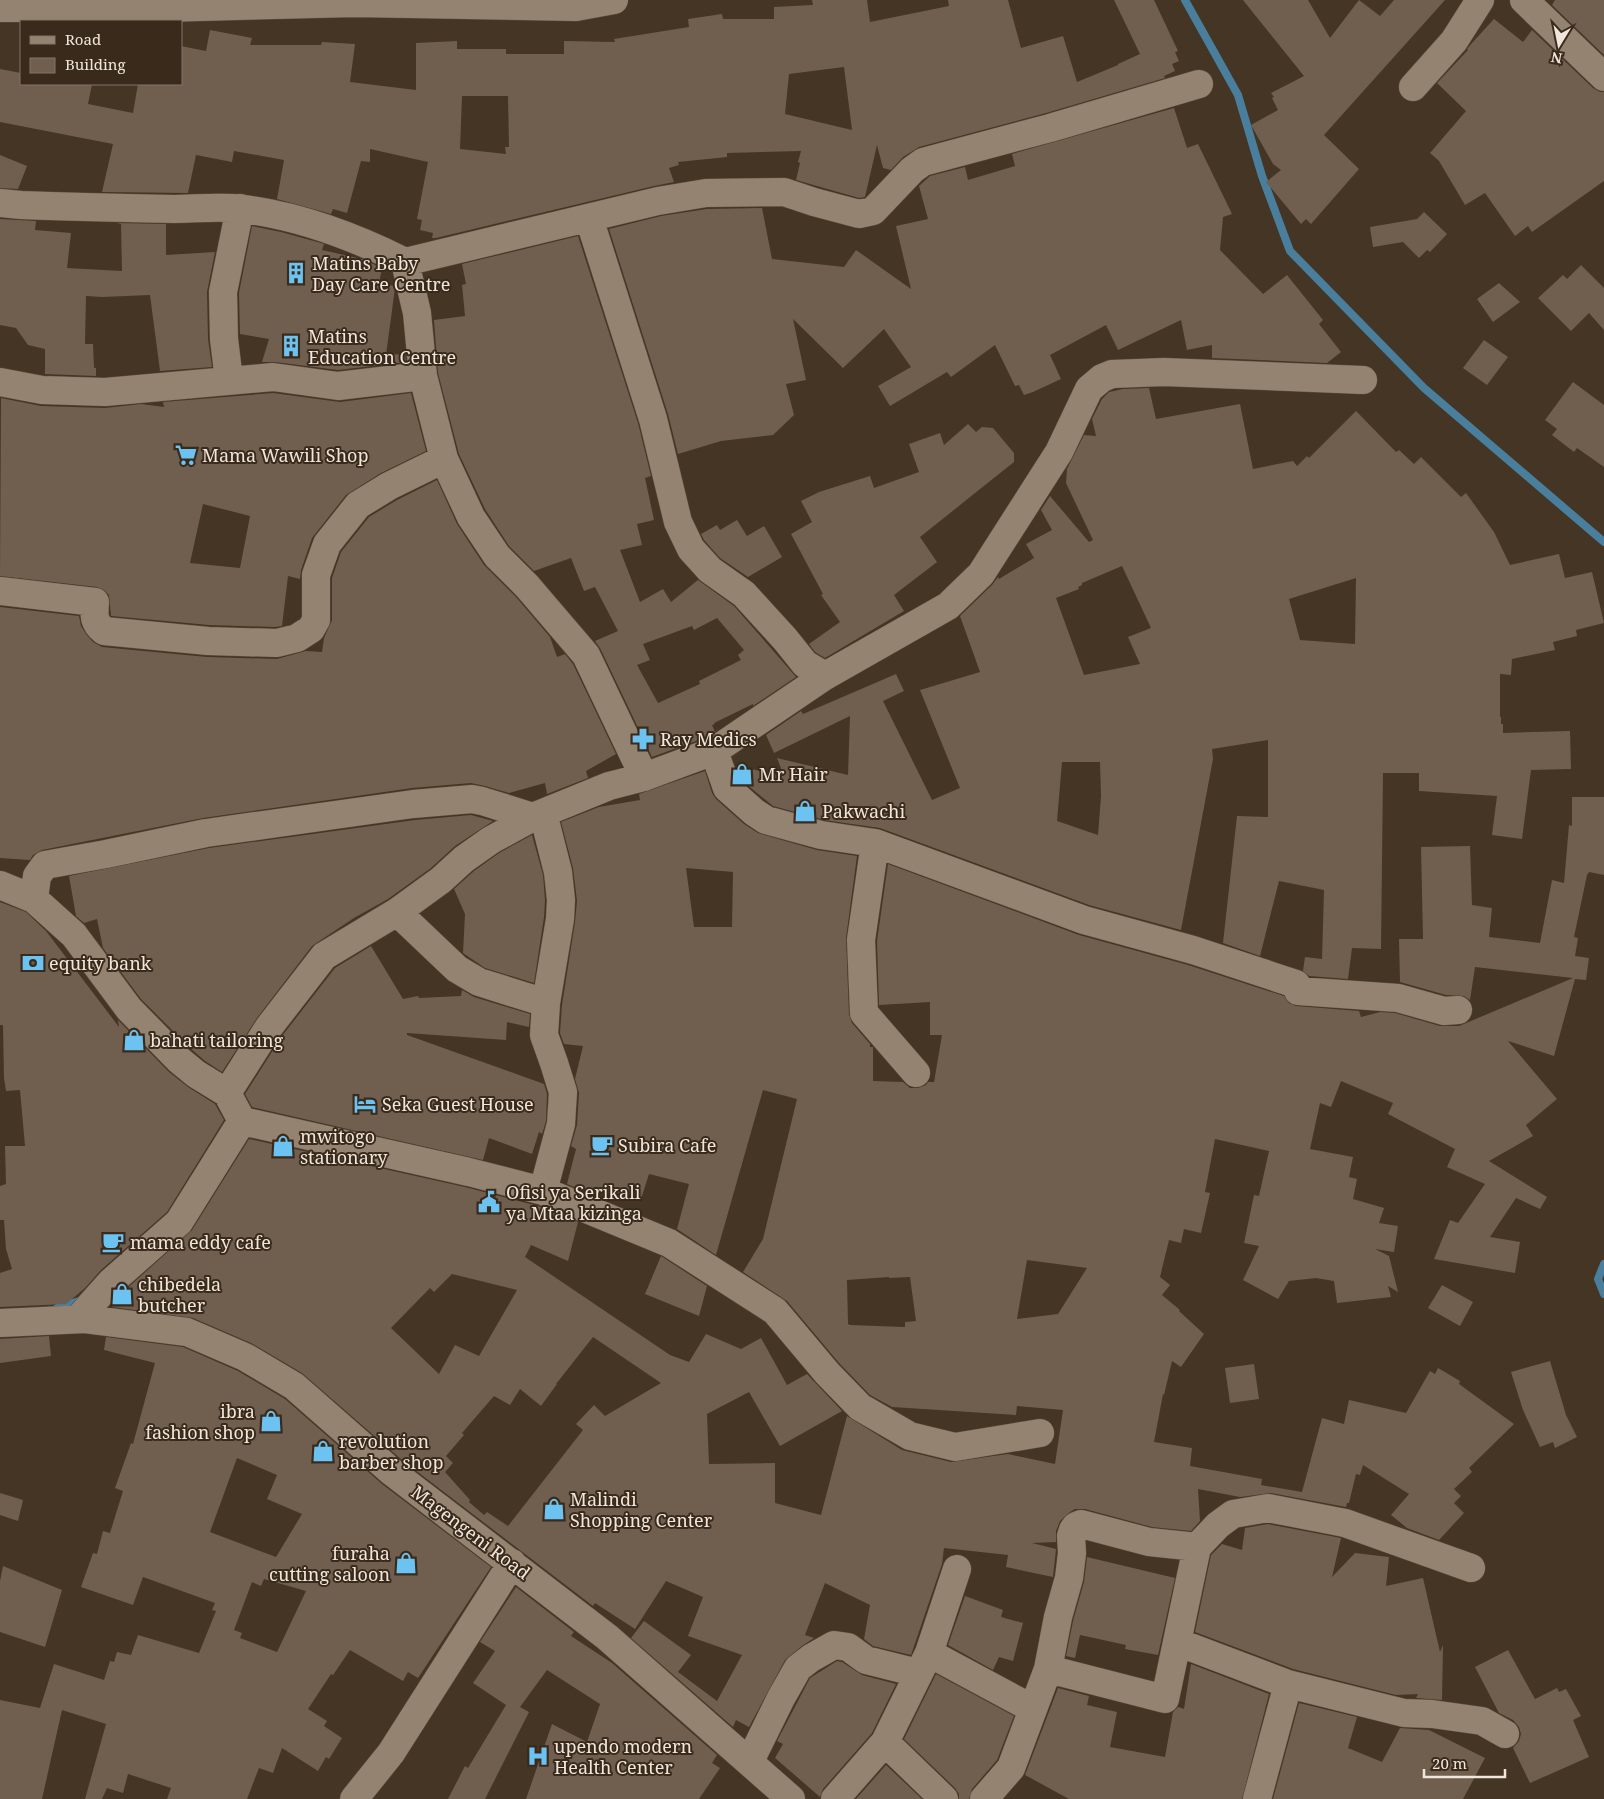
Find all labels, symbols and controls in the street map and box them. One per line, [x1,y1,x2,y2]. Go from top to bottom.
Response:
legend [20,20,182,85]
north arrow [1534,20,1584,70]
text: Road [65,29,101,49]
text: N [1550,48,1564,69]
text: Building [65,54,126,74]
place label: Matins Baby Day Care Centre [312,251,450,296]
building icon: Matins Baby Day Care Centre [283,260,309,286]
place label: Matins Education Centre [308,324,456,369]
building icon: Matins Education Centre [278,333,304,359]
supermarket icon: Mama Wawili Shop [173,442,199,468]
place label: Mama Wawili Shop [202,443,369,467]
pharmacy icon: Ray Medics [630,726,656,752]
place label: Ray Medics [660,727,757,751]
shop icon: Mr Hair [729,761,755,787]
place label: Mr Hair [759,762,828,786]
shop icon: Pakwachi [792,798,818,824]
place label: Pakwachi [822,799,905,823]
bank icon: equity bank [20,950,46,976]
place label: equity bank [49,951,152,975]
shop icon: bahati tailoring [121,1027,147,1053]
place label: bahati tailoring [150,1028,284,1052]
hotel icon: Seka Guest House [352,1091,378,1117]
place label: Seka Guest House [382,1092,534,1116]
place label: mwitogo stationary [300,1124,388,1169]
cafe icon: Subira Cafe [589,1132,615,1158]
shop icon: mwitogo stationary [270,1133,296,1159]
place label: Subira Cafe [618,1133,716,1157]
place label: Ofisi ya Serikali ya Mtaa kizinga [506,1180,642,1225]
public building icon: Ofisi ya Serikali ya Mtaa kizinga [476,1189,502,1215]
cafe icon: mama eddy cafe [100,1229,126,1255]
place label: mama eddy cafe [130,1230,271,1254]
place label: chibedela butcher [138,1272,221,1317]
shop icon: chibedela butcher [109,1281,135,1307]
place label: ibra fashion shop [145,1399,255,1444]
shop icon: ibra fashion shop [258,1408,284,1434]
place label: revolution barber shop [339,1429,444,1474]
shop icon: revolution barber shop [310,1438,336,1464]
street label: Magengeni Road [407,1479,535,1585]
place label: Malindi Shopping Center [570,1487,713,1532]
shop icon: Malindi Shopping Center [541,1496,567,1522]
place label: furaha cutting saloon [269,1541,390,1586]
shop icon: furaha cutting saloon [393,1550,419,1576]
place label: upendo modern Health Center [554,1734,692,1779]
hospital icon: upendo modern Health Center [525,1743,551,1769]
scale bar [1424,1746,1505,1778]
text: 20 m [1432,1753,1467,1773]

